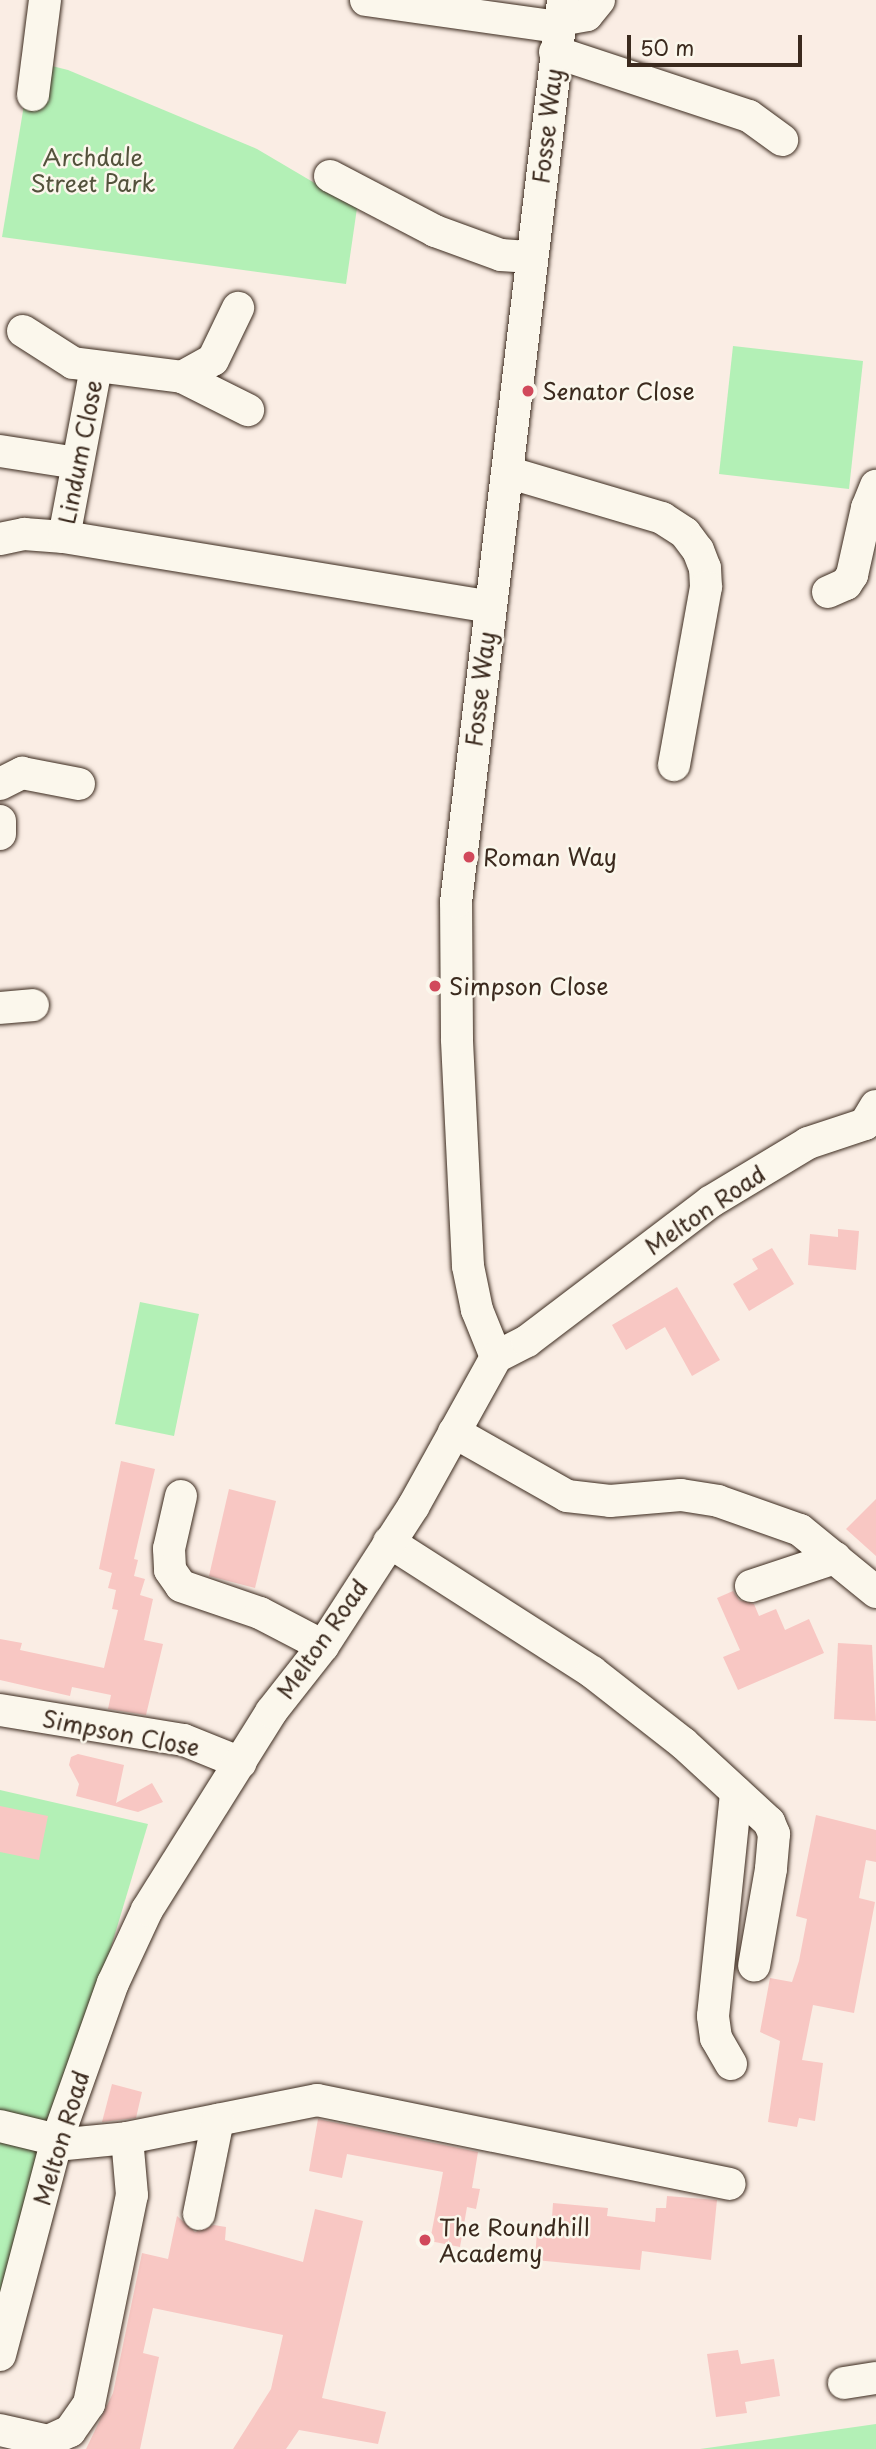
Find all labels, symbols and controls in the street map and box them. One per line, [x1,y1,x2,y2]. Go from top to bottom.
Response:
scale bar [631,21,806,65]
text: 50 m [640,31,694,63]
street label: Fosse Way [526,67,568,185]
park label: Archdale Street Park [29,143,157,197]
street label: Lindum Close [52,377,108,527]
place label: Senator Close [542,377,695,405]
marker: Senator Close [520,383,536,399]
street label: Fosse Way [459,630,501,748]
place label: Roman Way [483,843,617,871]
marker: Roman Way [461,849,477,865]
place label: Simpson Close [449,972,608,1000]
marker: Simpson Close [427,978,443,994]
street label: Melton Road [640,1160,770,1260]
street label: Melton Road [271,1574,373,1704]
street label: Simpson Close [40,1704,202,1762]
street label: Melton Road [28,2068,94,2208]
place label: The Roundhill Academy [439,2213,589,2267]
marker: The Roundhill Academy [417,2232,433,2248]

